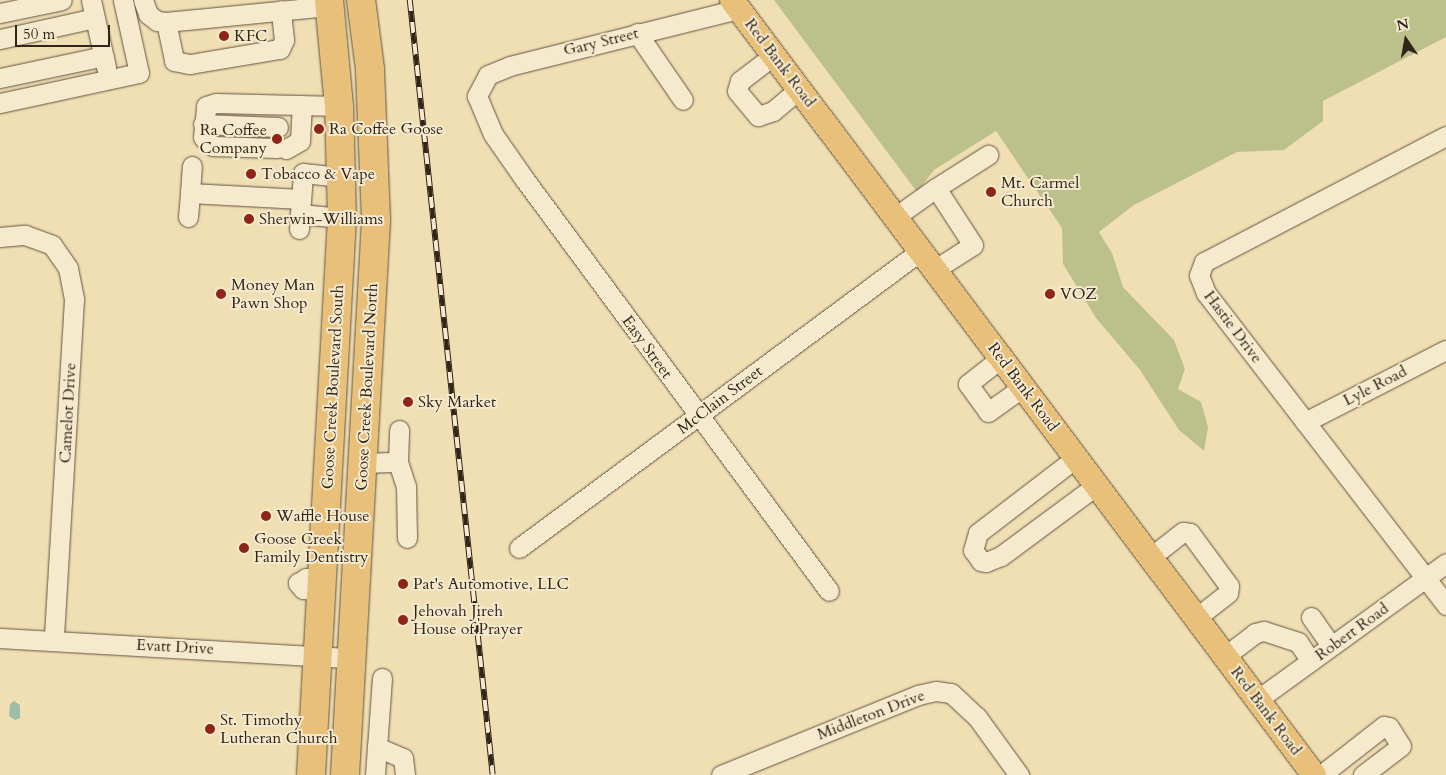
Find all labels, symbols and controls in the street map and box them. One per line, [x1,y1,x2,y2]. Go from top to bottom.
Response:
text: N [1395,14,1411,35]
scale bar [18,15,112,47]
street label: Red Bank Road [740,15,820,111]
north arrow [1381,15,1431,65]
street label: Gary Street [561,23,641,61]
text: 50 m [23,24,55,44]
place label: KFC [234,26,267,46]
marker: KFC [218,30,230,42]
place label: Ra Coffee Goose [329,119,443,139]
place label: Ra Coffee Company [200,120,267,158]
marker: Ra Coffee Goose [313,123,325,135]
marker: Ra Coffee Company [271,133,283,145]
place label: Tobacco & Vape [261,164,375,184]
marker: Tobacco & Vape [245,168,257,180]
place label: Mt. Carmel Church [1001,173,1079,211]
marker: Mt. Carmel Church [985,186,997,198]
place label: Sherwin-Williams [259,209,383,229]
marker: Sherwin-Williams [243,213,255,225]
place label: Money Man Pawn Shop [231,275,315,313]
street label: Goose Creek Boulevard North [352,283,382,491]
street label: Goose Creek Boulevard South [318,284,348,490]
place label: VOZ [1060,284,1097,304]
street label: Hastie Drive [1200,287,1266,367]
marker: Money Man Pawn Shop [215,288,227,300]
marker: VOZ [1044,288,1056,300]
street label: Easy Street [618,312,676,382]
street label: Red Bank Road [983,339,1063,435]
street label: Camelot Drive [56,362,80,464]
street label: McClain Street [674,362,766,438]
street label: Lyle Road [1340,362,1410,410]
place label: Sky Market [418,392,496,412]
marker: Sky Market [402,396,414,408]
place label: Waffle House [276,506,370,526]
marker: Waffle House [260,510,272,522]
place label: Goose Creek Family Dentistry [254,529,368,567]
marker: Goose Creek Family Dentistry [238,542,250,554]
place label: Pat's Automotive, LLC [413,574,569,594]
marker: Pat's Automotive, LLC [397,578,409,590]
street label: Robert Road [1312,599,1392,665]
place label: Jehovah Jireh House of Prayer [413,601,522,639]
marker: Jehovah Jireh House of Prayer [397,614,409,626]
street label: Evatt Drive [136,635,214,659]
street label: Red Bank Road [1226,663,1306,759]
street label: Middleton Drive [814,686,928,744]
place label: St. Timothy Lutheran Church [220,710,337,748]
marker: St. Timothy Lutheran Church [204,723,216,735]

